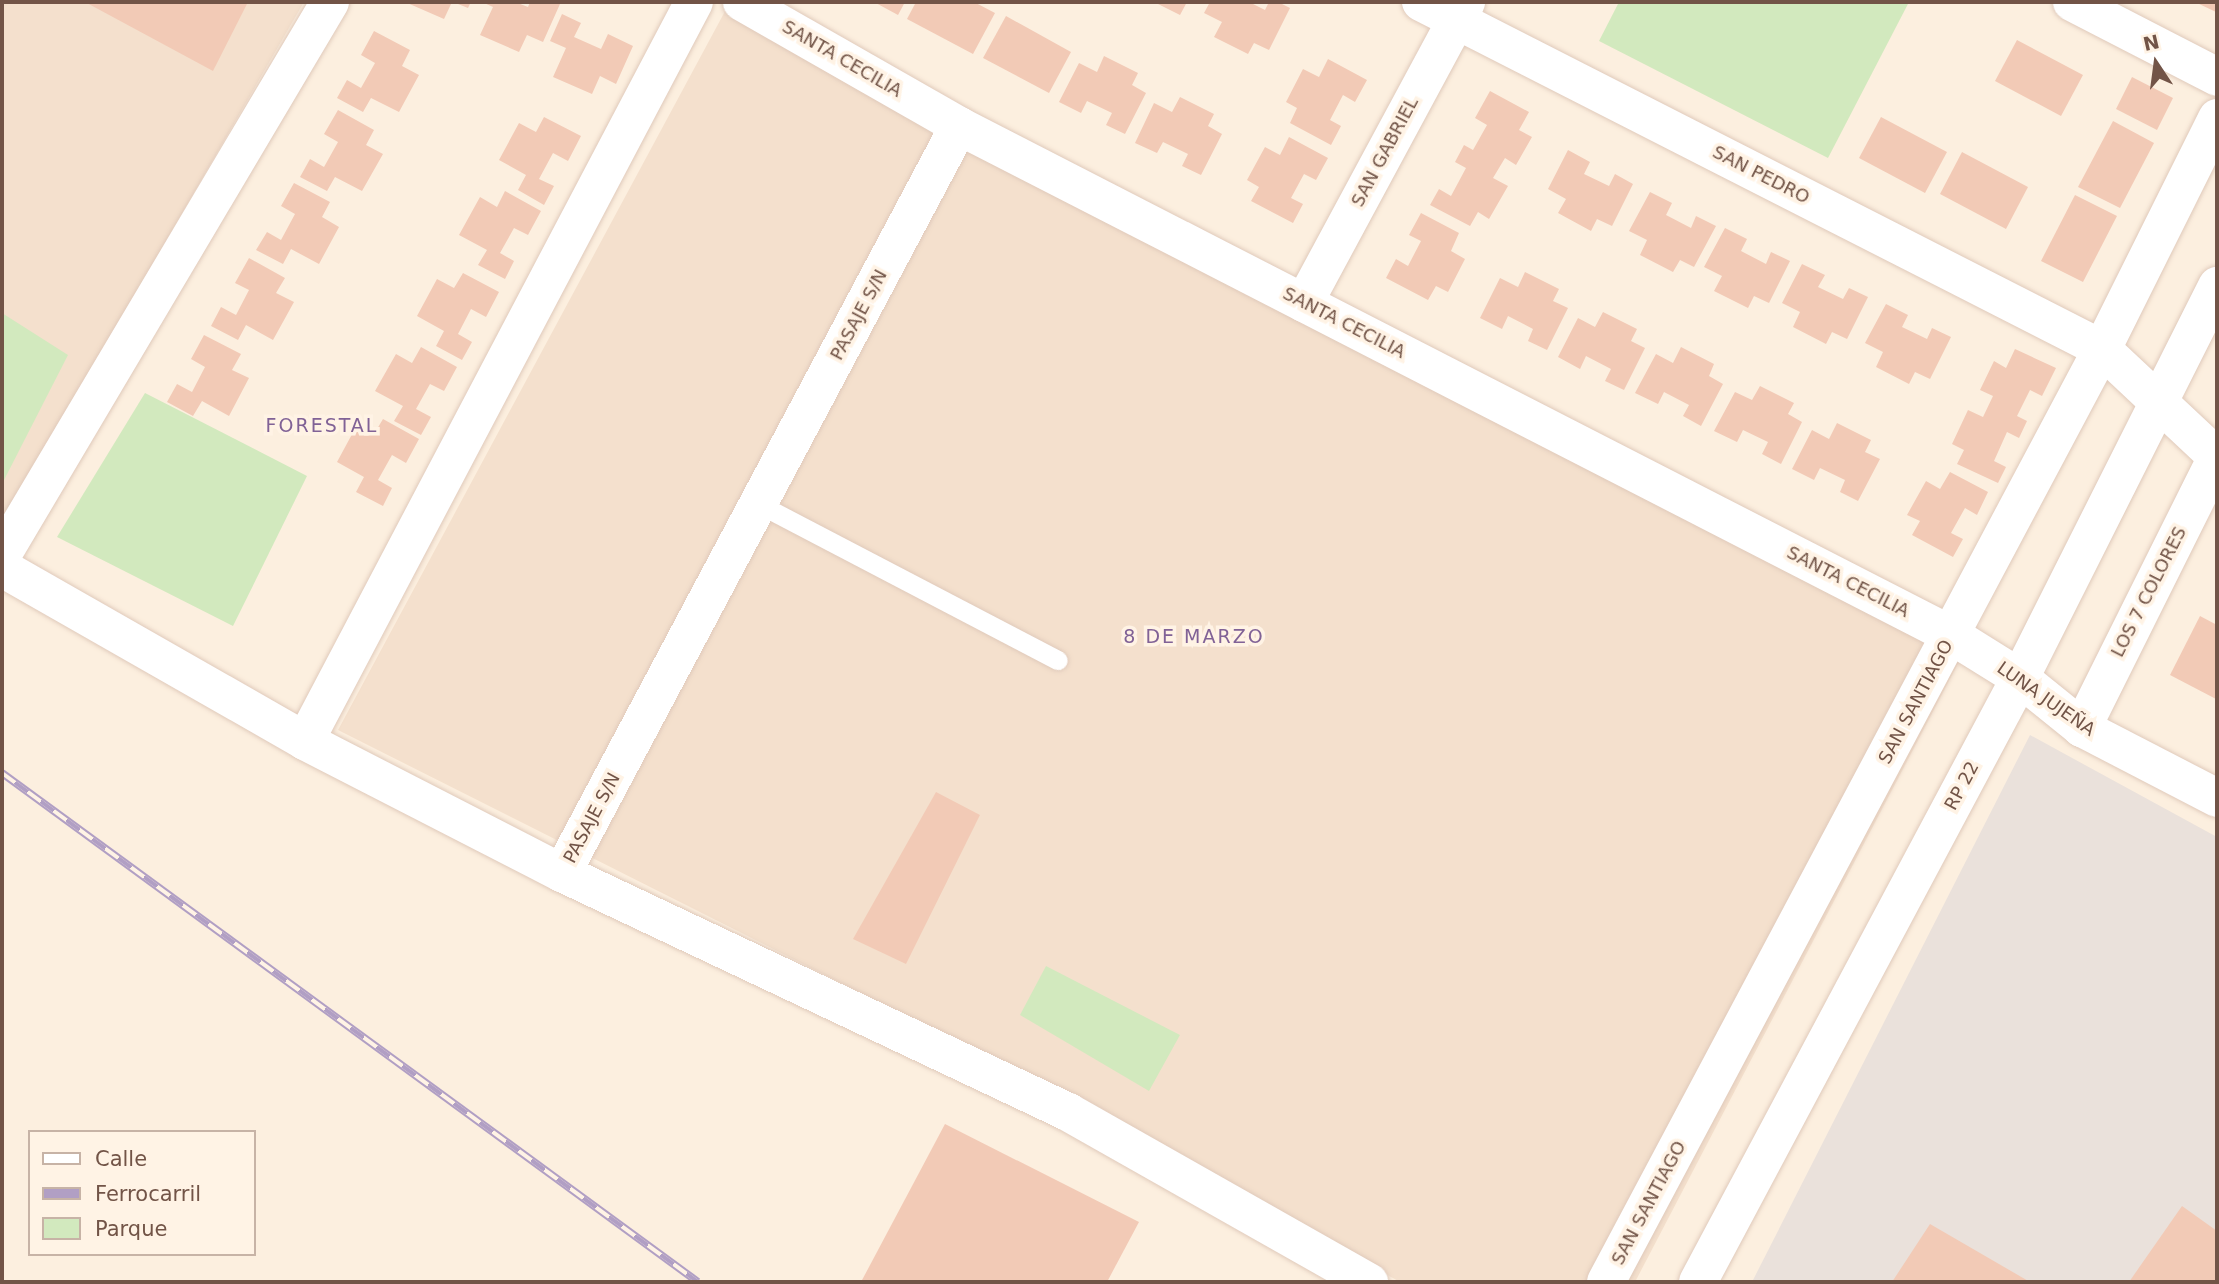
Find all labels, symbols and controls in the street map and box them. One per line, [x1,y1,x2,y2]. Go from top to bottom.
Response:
street label: SANTA CECILIA [778,16,906,102]
north arrow [2121,28,2191,98]
text: N [2141,30,2161,55]
street label: SAN GABRIEL [1347,93,1423,211]
street label: SAN PEDRO [1709,141,1813,209]
street label: PASAJE S/N [826,266,892,364]
street label: SANTA CECILIA [1279,283,1409,363]
district label: FORESTAL [267,415,377,437]
street label: LOS 7 COLORES [2107,523,2191,661]
street label: SANTA CECILIA [1783,542,1913,622]
district label: 8 DE MARZO [1125,626,1263,648]
street label: SAN SANTIAGO [1874,636,1958,768]
street label: LUNA JUJEÑA [1993,657,2099,741]
street label: RP 22 [1940,758,1984,814]
street label: PASAJE S/N [559,769,625,867]
legend [28,1130,256,1256]
street label: SAN SANTIAGO [1607,1137,1691,1269]
text: Calle [95,1147,147,1171]
text: Ferrocarril [95,1182,201,1206]
text: Parque [95,1217,167,1241]

